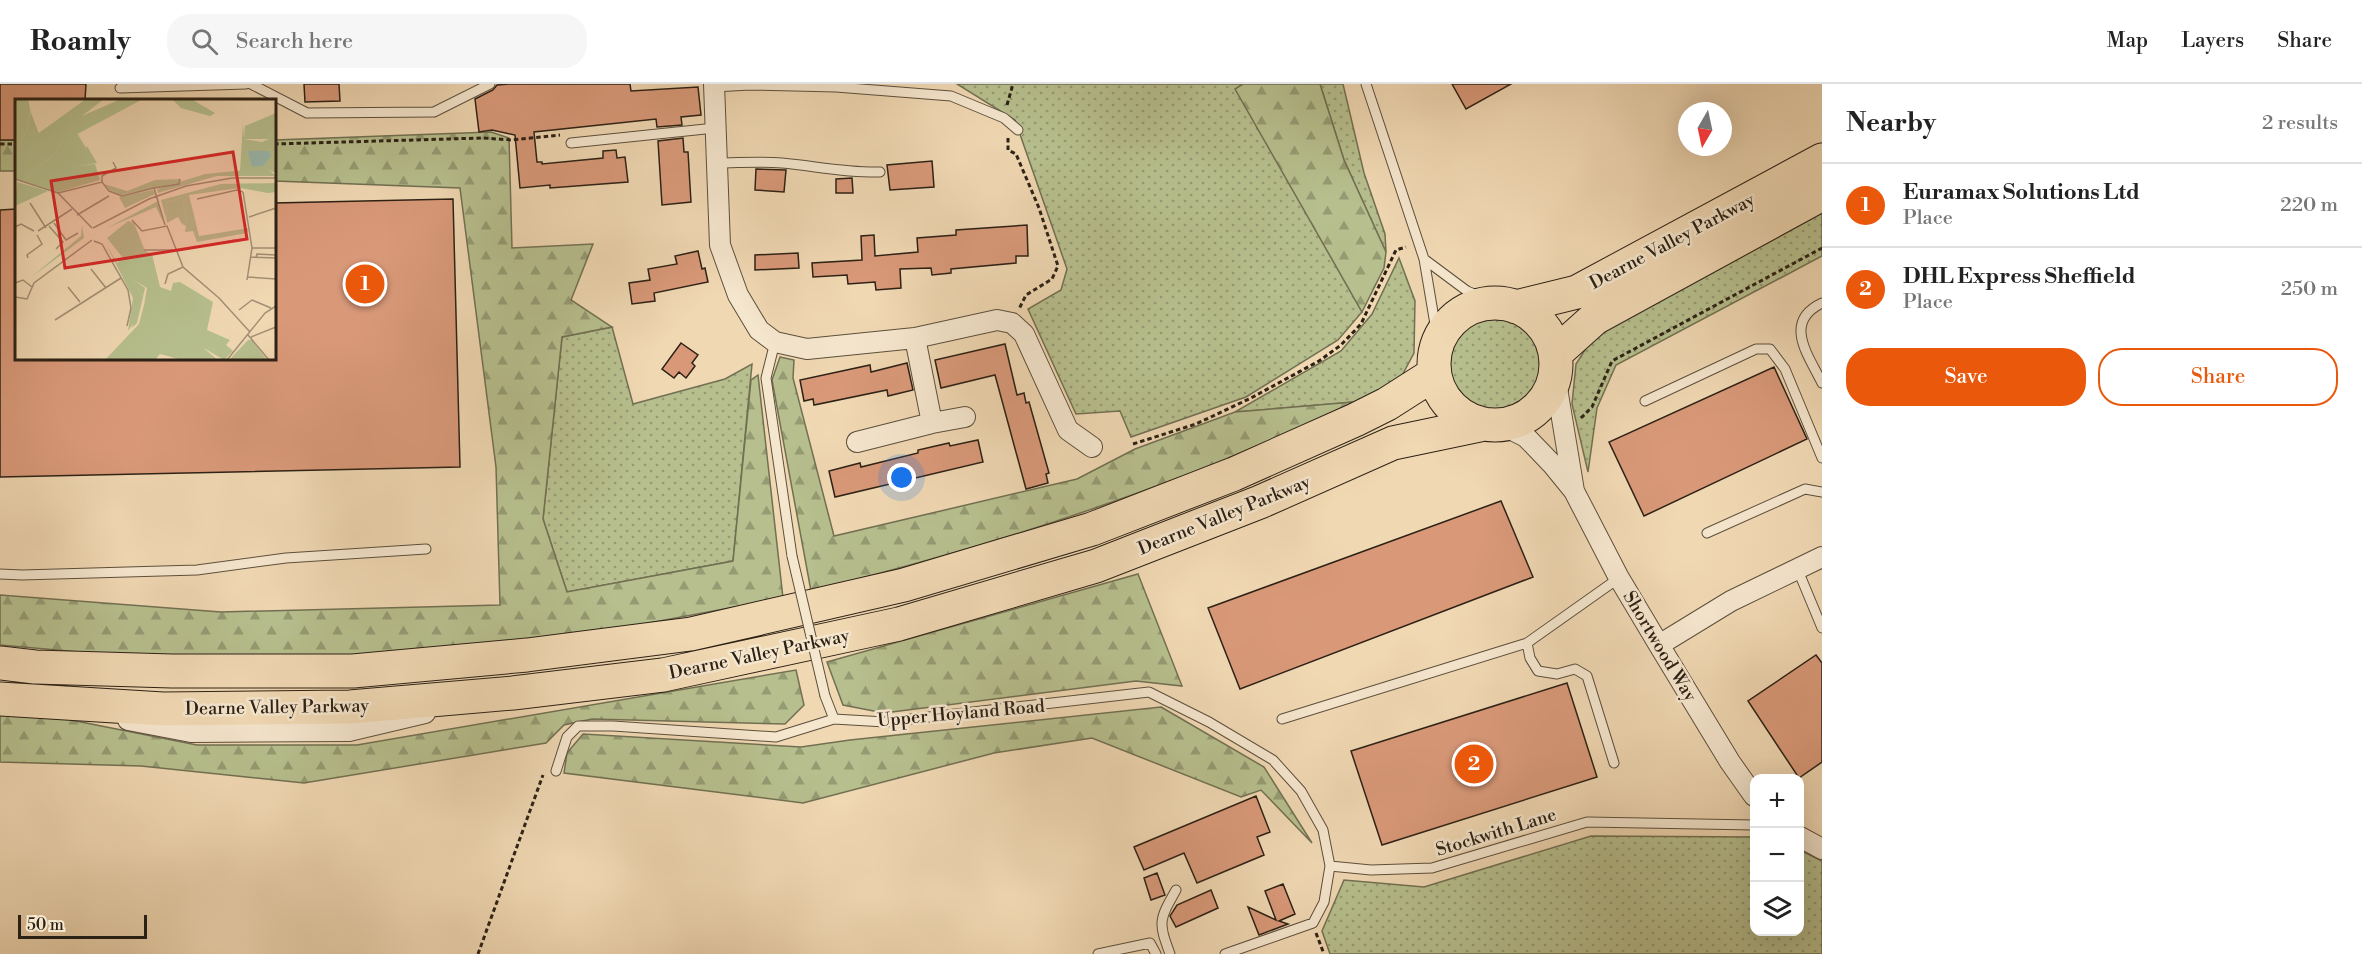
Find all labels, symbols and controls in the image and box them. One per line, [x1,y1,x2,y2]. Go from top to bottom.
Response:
search box [167,14,587,68]
text: Roamly [30,24,131,59]
icon: search [188,25,221,58]
text: Search here [236,28,353,55]
text: Map [2107,28,2148,54]
text: Layers [2181,28,2244,54]
text: Share [2277,28,2332,54]
inset map [15,99,276,360]
north arrow [1678,102,1732,156]
text: Nearby [1846,107,1936,139]
text: 2 results [2262,111,2338,136]
text: Euramax Solutions Ltd [1903,179,2140,206]
street label: Dearne Valley Parkway [1586,188,1759,295]
text: 1 [1861,193,1870,218]
text: 220 m [2280,193,2338,218]
text: Place [1903,206,1953,231]
pin: 1 [346,262,385,306]
text: DHL Express Sheffield [1903,263,2136,290]
text: 2 [1859,277,1872,302]
text: 250 m [2281,277,2338,302]
text: Place [1903,290,1953,315]
button: Save [1846,348,2086,406]
button: Share [2098,348,2338,406]
your location [887,463,916,492]
street label: Dearne Valley Parkway [1135,470,1314,561]
street label: Shortwood Way [1617,587,1702,706]
street label: Dearne Valley Parkway [667,624,852,685]
street label: Dearne Valley Parkway [185,694,369,721]
street label: Upper Hoyland Road [876,695,1047,732]
pin: 2 [1454,742,1494,786]
map controls [1750,774,1804,936]
button: + [1750,774,1804,828]
street label: Stockwith Lane [1433,803,1559,862]
button: − [1750,828,1804,882]
button: layers [1750,882,1804,936]
scale bar [18,912,147,940]
text: 50 m [27,915,64,935]

